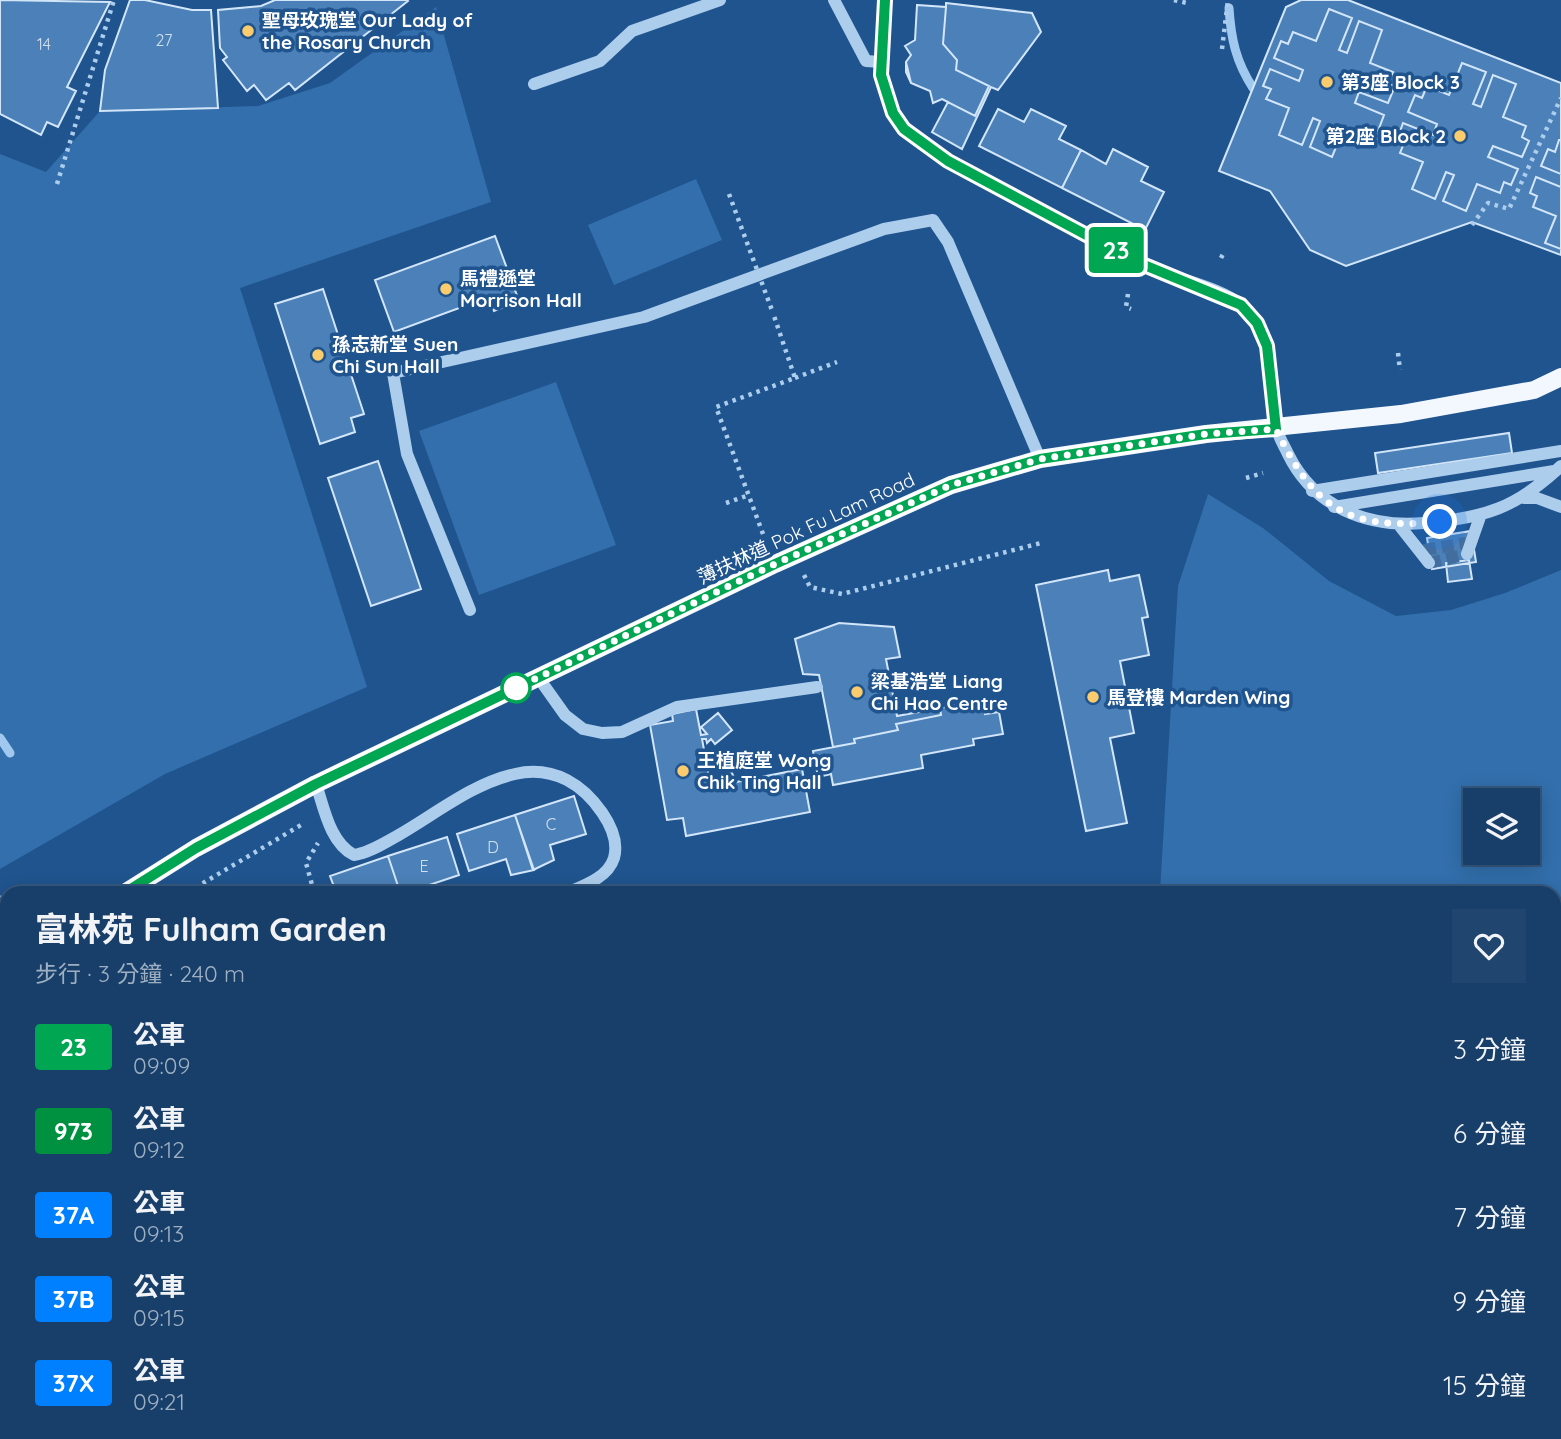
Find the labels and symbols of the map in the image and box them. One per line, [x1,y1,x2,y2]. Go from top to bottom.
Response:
place label: 聖母玫瑰堂 Our Lady of the Rosary Church [262,8,473,54]
marker: 聖母玫瑰堂 Our Lady of the Rosary Church [240,23,256,39]
house number: 27 [156,30,172,50]
house number: 14 [37,34,51,54]
place label: 第3座 Block 3 [1341,70,1460,94]
marker: 第3座 Block 3 [1319,74,1335,90]
place label: 第2座 Block 2 [1326,124,1446,148]
marker: 第2座 Block 2 [1452,128,1468,144]
line badge: 23 [1084,227,1148,273]
place label: 馬禮遜堂 Morrison Hall [460,266,582,312]
marker: 馬禮遜堂 Morrison Hall [438,281,454,297]
place label: 孫志新堂 Suen Chi Sun Hall [332,332,458,378]
marker: 孫志新堂 Suen Chi Sun Hall [310,347,326,363]
street label: 薄扶林道 Pok Fu Lam Road [694,467,918,589]
your location [1422,504,1457,539]
place label: 梁基浩堂 Liang Chi Hao Centre [871,669,1008,715]
unlabelled marker [501,673,531,703]
marker: 梁基浩堂 Liang Chi Hao Centre [849,684,865,700]
place label: 馬登樓 Marden Wing [1107,685,1290,709]
marker: 馬登樓 Marden Wing [1085,689,1101,705]
place label: 王植庭堂 Wong Chik Ting Hall [697,748,831,794]
marker: 王植庭堂 Wong Chik Ting Hall [675,763,691,779]
house number: C [546,814,556,834]
house number: D [487,837,499,857]
house number: E [419,856,429,876]

